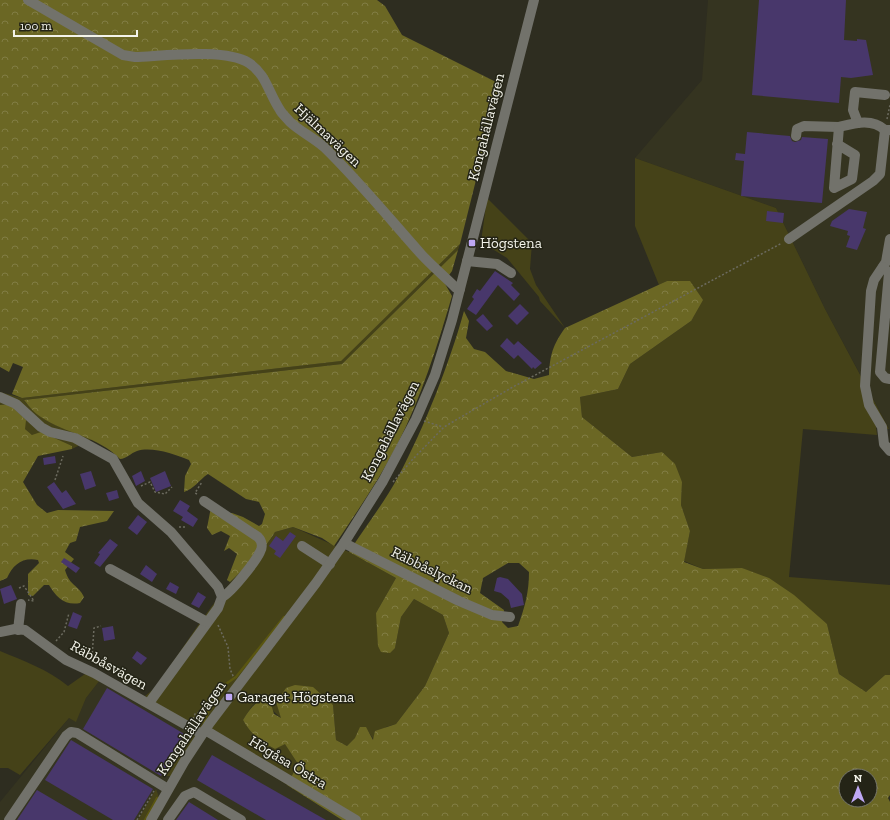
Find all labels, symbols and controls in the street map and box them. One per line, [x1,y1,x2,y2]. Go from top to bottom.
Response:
scale bar [14,12,137,38]
text: 100 m [20,19,52,33]
street label: Kongahällavägen [464,71,508,183]
street label: Hjälmavägen [291,100,365,171]
place label: Högstena [480,234,542,252]
marker: Högstena [467,238,477,248]
street label: Kongahällavägen [357,377,423,484]
street label: Räbbåslyckan [388,543,476,598]
street label: Räbbåsvägen [67,637,151,694]
street label: Kongahällavägen [153,677,230,779]
place label: Garaget Högstena [237,688,354,706]
marker: Garaget Högstena [224,692,234,702]
street label: Högåsa Östra [246,732,330,792]
north arrow [838,768,878,808]
text: N [854,772,863,785]

